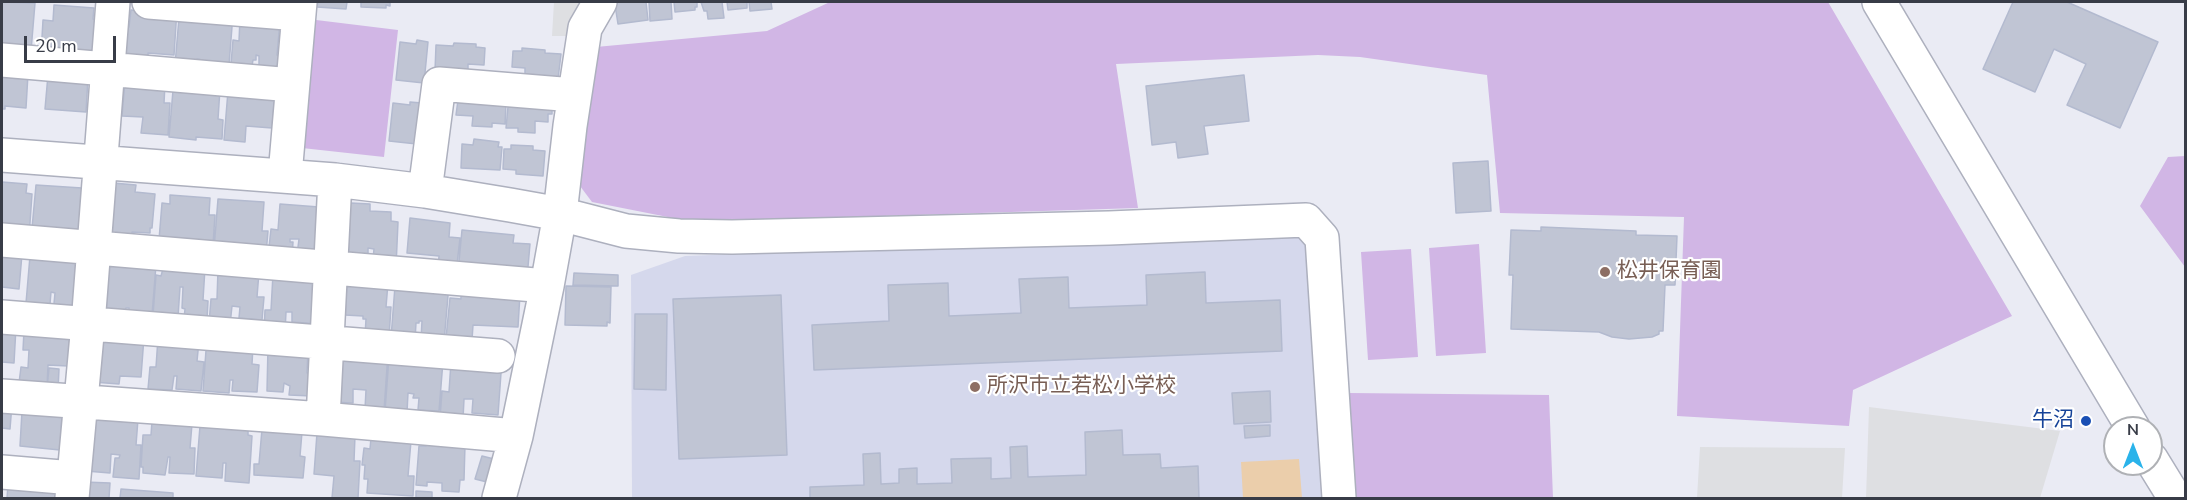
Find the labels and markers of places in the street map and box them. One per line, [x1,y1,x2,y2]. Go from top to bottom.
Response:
place label: 松井保育園 [1617,259,1722,285]
marker: 松井保育園 [1598,265,1612,279]
place label: 所沢市立若松小学校 [987,374,1176,400]
marker: 所沢市立若松小学校 [968,380,982,394]
place label: 牛沼 [2032,408,2074,434]
marker: 牛沼 [2079,414,2093,428]

